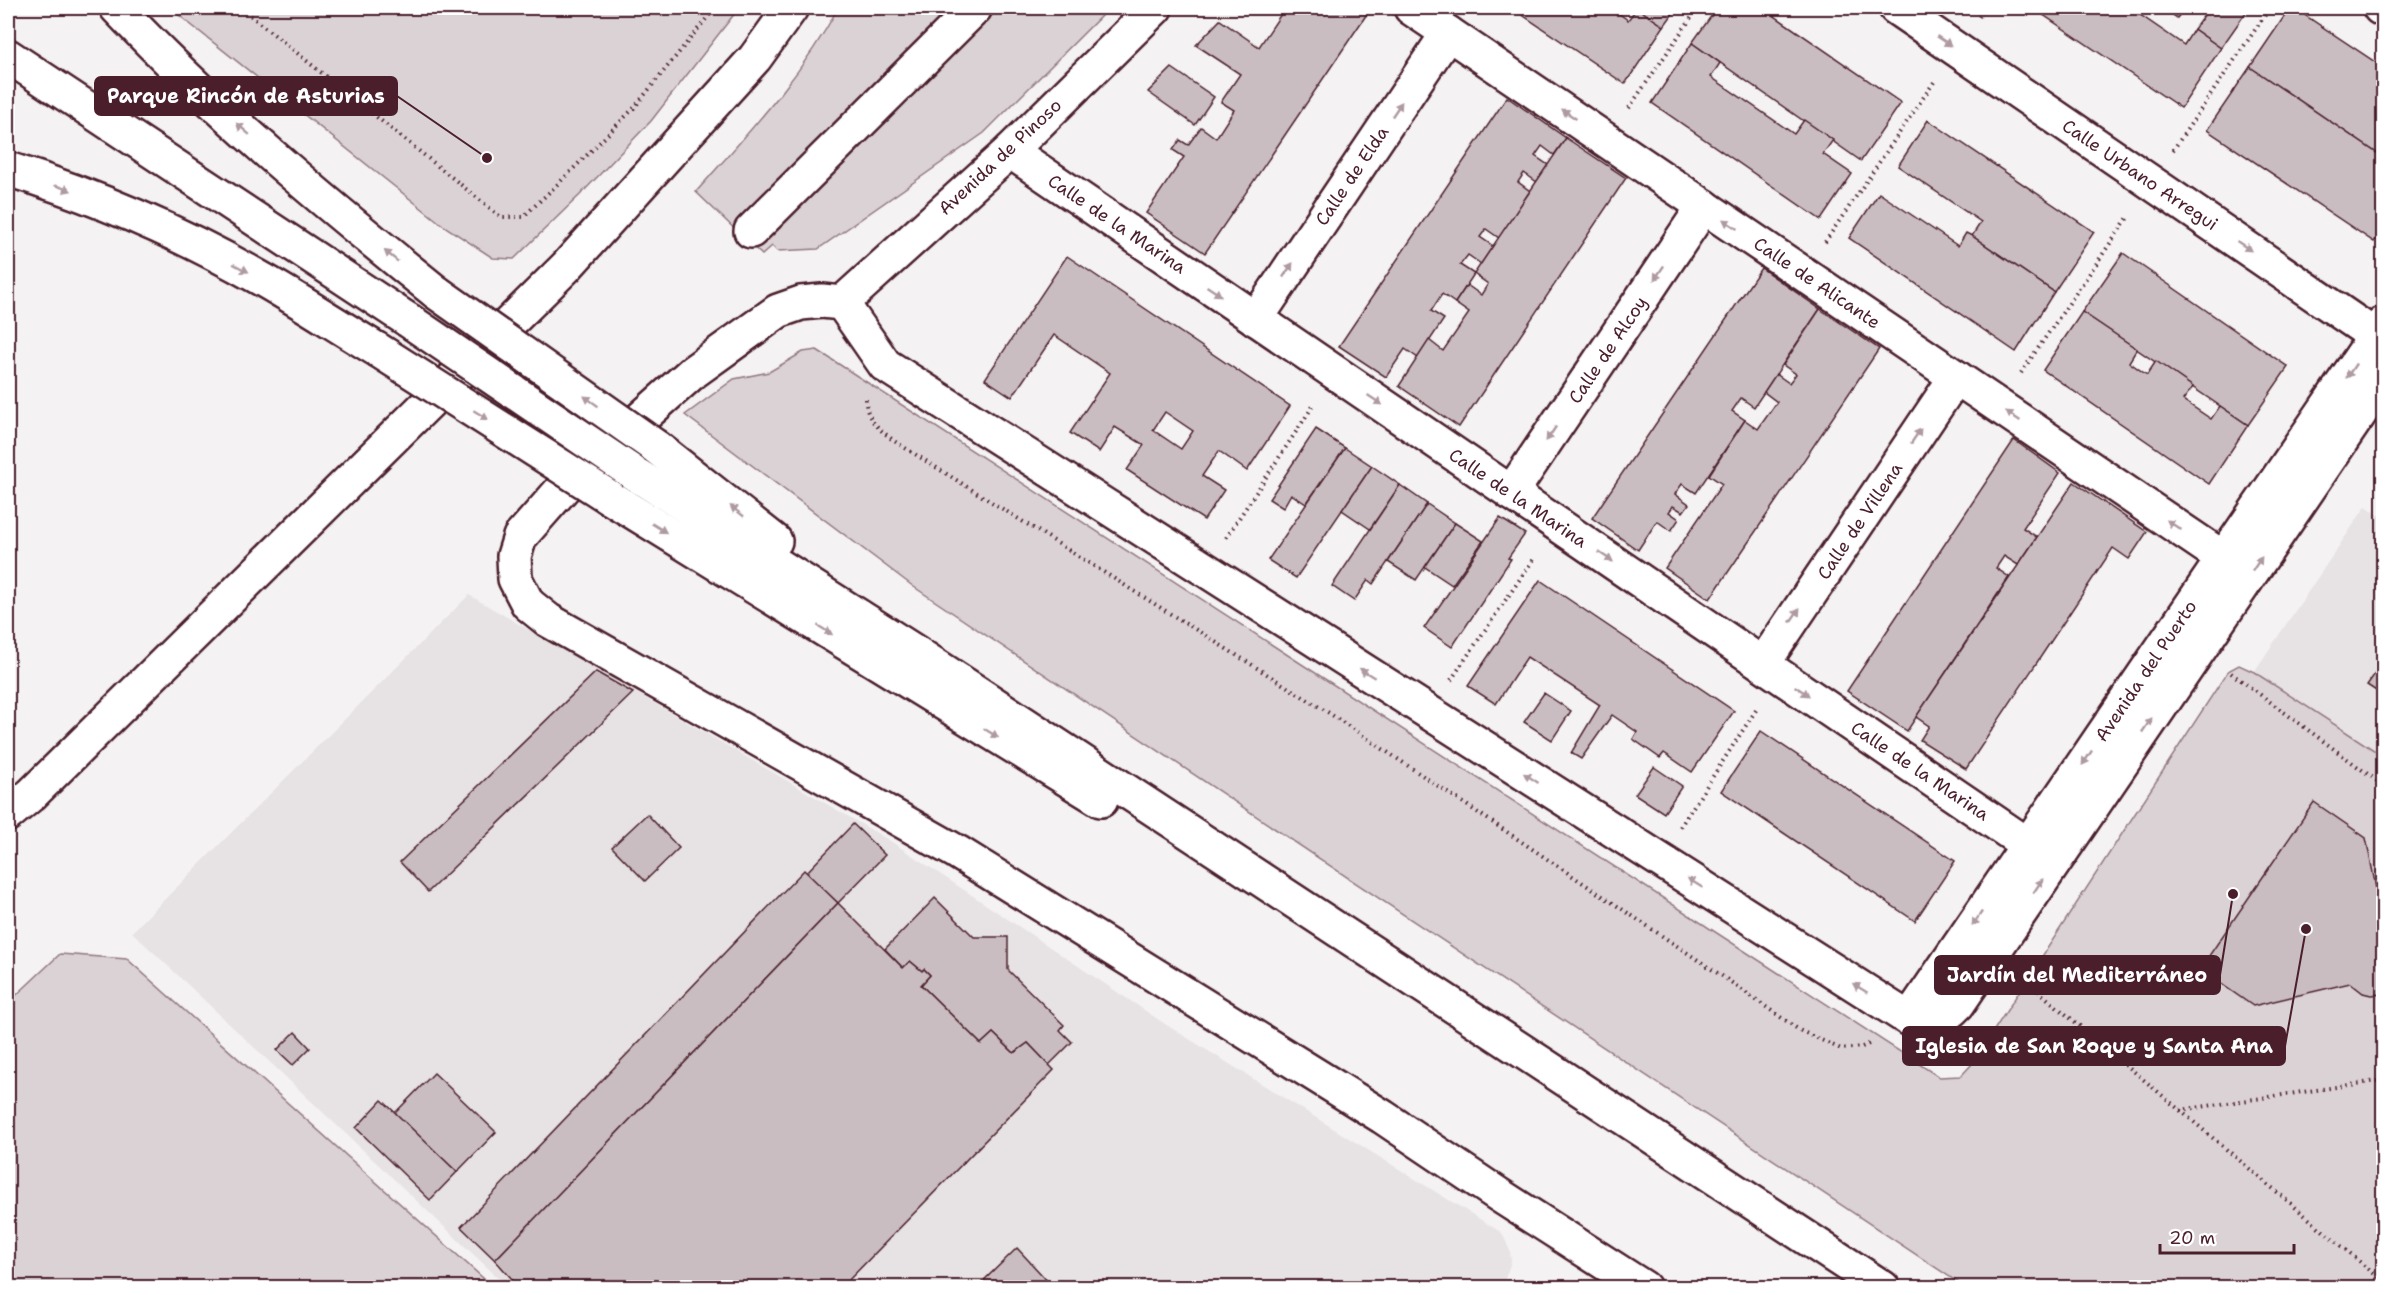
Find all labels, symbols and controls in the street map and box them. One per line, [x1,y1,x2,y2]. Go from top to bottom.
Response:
one-way arrow [1936,35,1953,46]
callout: Parque Rincón de Asturias [95,77,397,115]
text: Parque Rincón de Asturias [107,83,385,109]
street label: Avenida de Pinoso [933,93,1067,221]
one-way arrow [1391,101,1403,117]
one-way arrow [1560,109,1577,120]
street label: Calle Urbano Arregui [2057,114,2223,236]
one-way arrow [235,122,250,136]
street label: Calle de Elda [1310,122,1394,230]
street label: Calle de la Marina [1043,169,1191,279]
one-way arrow [54,183,72,193]
one-way arrow [1722,218,1738,230]
street label: Calle de Alicante [1749,232,1885,334]
one-way arrow [2235,240,2251,252]
one-way arrow [383,249,399,262]
one-way arrow [232,263,249,273]
one-way arrow [1282,263,1294,279]
one-way arrow [1654,264,1665,281]
one-way arrow [1206,285,1222,296]
street label: Calle de Alcoy [1563,292,1653,408]
one-way arrow [2346,363,2357,379]
one-way arrow [1367,394,1383,405]
one-way arrow [583,395,599,407]
one-way arrow [473,410,489,421]
one-way arrow [2005,411,2021,422]
one-way arrow [1545,426,1557,442]
one-way arrow [1911,428,1922,445]
street label: Calle de la Marina [1444,443,1592,553]
street label: Calle de Villena [1812,458,1908,584]
one-way arrow [730,506,745,518]
one-way arrow [2167,519,2183,531]
one-way arrow [651,522,667,533]
one-way arrow [1597,551,1613,563]
one-way arrow [2251,556,2263,572]
street label: Avenida del Puerto [2090,596,2202,746]
one-way arrow [1790,607,1801,624]
one-way arrow [817,625,833,636]
one-way arrow [1359,668,1375,679]
one-way arrow [1793,685,1809,697]
street label: Calle de la Marina [1846,716,1994,826]
one-way arrow [2142,716,2153,733]
one-way arrow [983,727,999,738]
one-way arrow [2081,749,2093,765]
one-way arrow [1523,773,1539,784]
one-way arrow [2032,877,2043,894]
one-way arrow [1687,878,1703,889]
one-way arrow [1972,911,1983,927]
callout: Jardín del Mediterráneo [1935,956,2220,994]
text: Jardín del Mediterráneo [1947,962,2207,988]
one-way arrow [1852,982,1868,993]
callout: Iglesia de San Roque y Santa Ana [1903,1027,2285,1065]
text: Iglesia de San Roque y Santa Ana [1915,1033,2273,1059]
scale bar [2160,1217,2294,1255]
text: 20 m [2169,1226,2215,1250]

